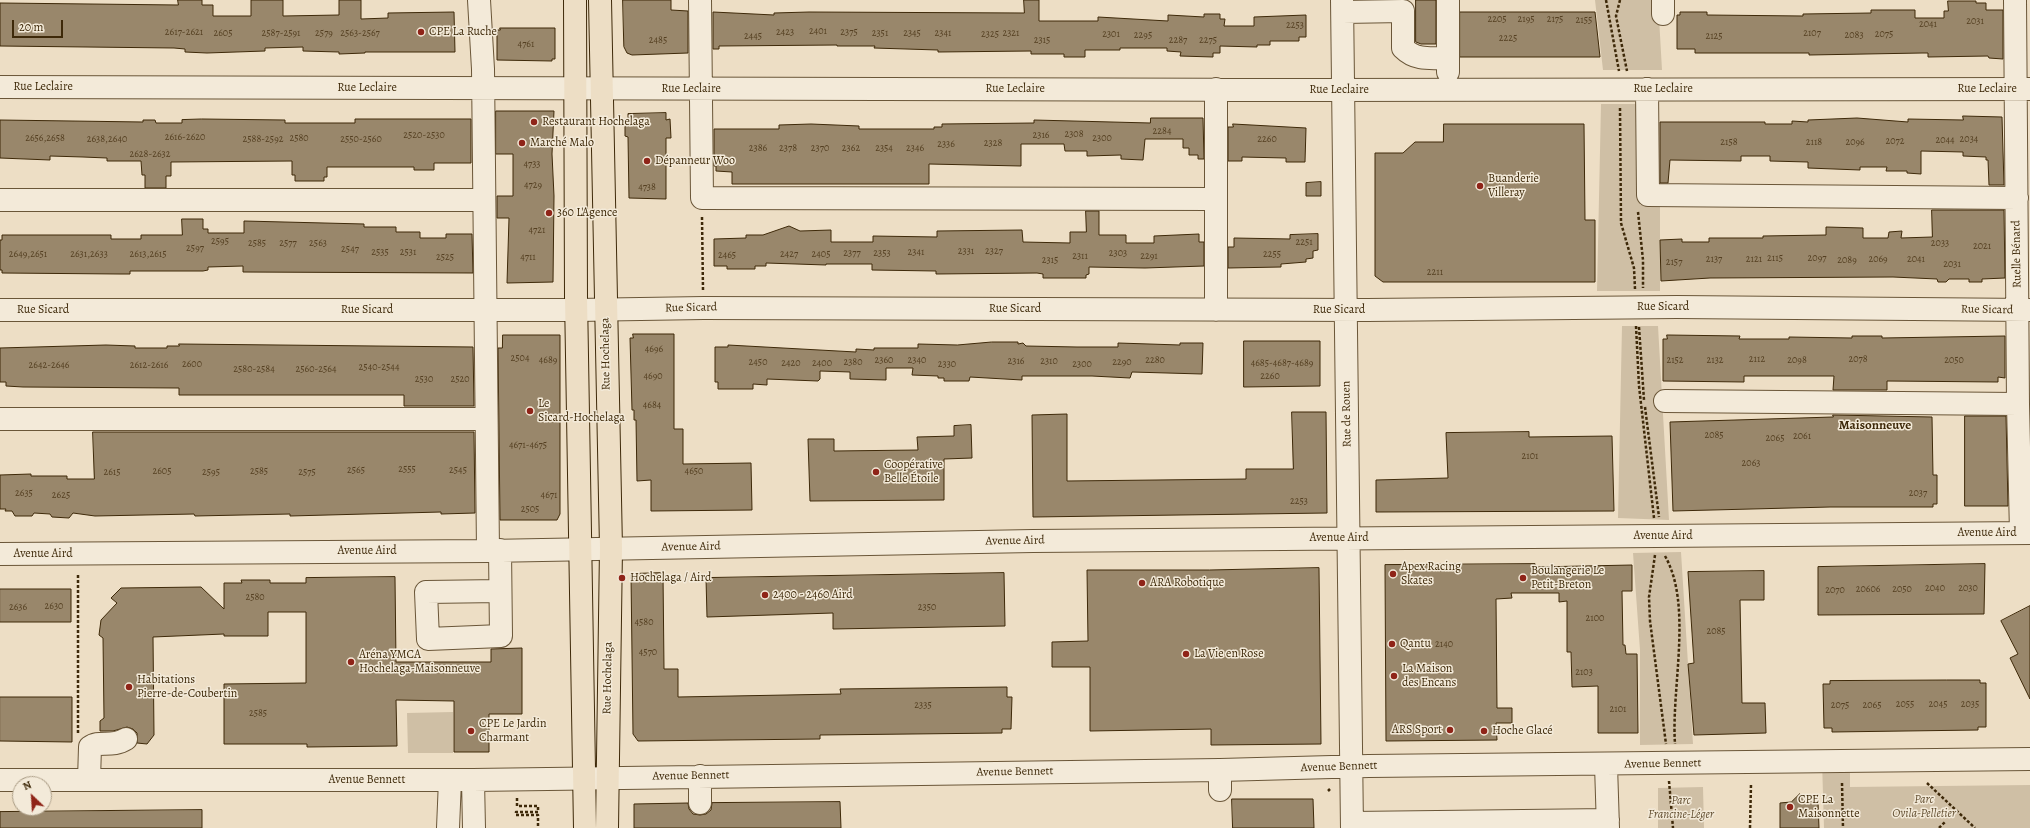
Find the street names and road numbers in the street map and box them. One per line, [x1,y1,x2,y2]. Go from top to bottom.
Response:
street label: Rue Leclaire [13,80,73,94]
street label: Rue Leclaire [337,81,397,95]
street label: Rue Leclaire [661,82,721,96]
street label: Rue Leclaire [985,82,1045,96]
street label: Rue Leclaire [1633,82,1693,96]
street label: Rue Leclaire [1957,82,2017,96]
street label: Rue Leclaire [1309,83,1369,97]
street label: Ruelle Bénard [2009,220,2025,288]
street label: Rue Sicard [665,300,717,316]
street label: Rue Sicard [1637,300,1689,314]
street label: Rue Sicard [989,302,1041,316]
street label: Rue Sicard [1961,302,2013,318]
street label: Rue Sicard [17,303,69,317]
street label: Rue Sicard [341,303,393,317]
street label: Rue Sicard [1313,303,1365,317]
street label: Rue Hochelaga [598,317,614,391]
street label: Rue de Rouen [1339,380,1355,448]
street label: Avenue Aird [1957,526,2017,540]
street label: Avenue Aird [1633,529,1693,543]
street label: Avenue Aird [1309,531,1369,545]
street label: Avenue Aird [985,533,1045,549]
street label: Avenue Aird [661,539,721,555]
street label: Avenue Aird [337,544,397,558]
street label: Avenue Aird [13,547,73,561]
street label: Rue Hochelaga [600,641,616,715]
street label: Avenue Bennett [1624,756,1702,772]
street label: Avenue Bennett [1300,758,1378,776]
street label: Avenue Bennett [976,764,1054,780]
street label: Avenue Bennett [652,768,730,784]
street label: Avenue Bennett [329,773,405,787]

